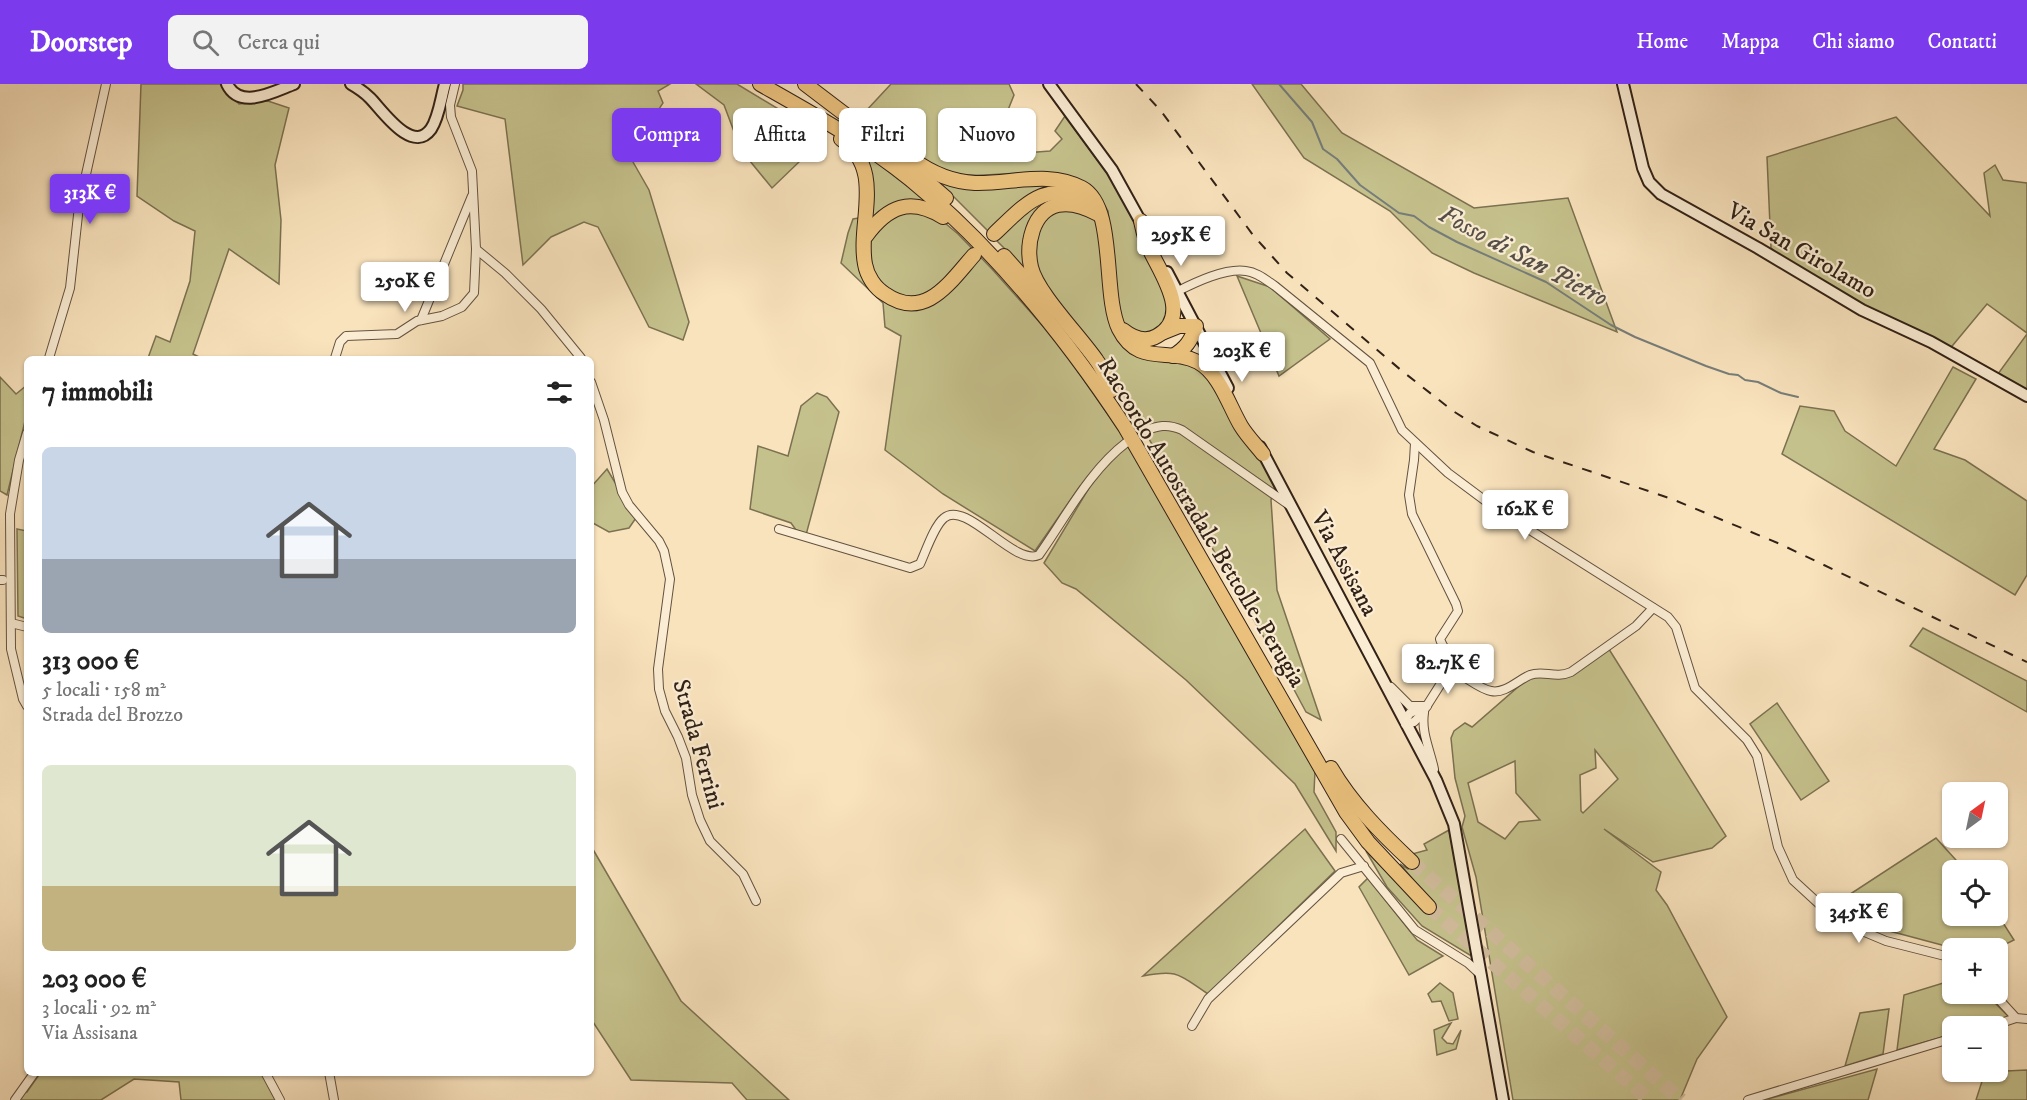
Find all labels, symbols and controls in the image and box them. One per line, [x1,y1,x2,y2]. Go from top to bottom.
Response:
search box [168,15,588,69]
text: Doorstep [30,25,132,60]
icon: search [189,26,222,59]
text: Cerca qui [237,29,320,56]
text: Home [1636,29,1688,55]
text: Mappa [1721,29,1779,55]
text: Chi siamo [1812,29,1894,55]
text: Contatti [1927,29,1997,55]
chip: Compra [612,108,721,162]
chip: Affitta [733,108,827,162]
chip: Filtri [839,108,926,162]
chip: Nuovo [938,108,1036,162]
pin: 313K € [41,174,139,225]
text: 313K € [64,181,116,206]
street label: Via San Girolamo [1721,195,1882,306]
water label: Fosso di San Pietro [1433,198,1613,315]
pin: 295K € [1132,216,1230,267]
text: 295K € [1151,223,1211,248]
pin: 250K € [356,262,454,313]
text: 250K € [375,269,435,294]
pin: 203K € [1193,332,1291,383]
text: 203K € [1213,339,1271,364]
street label: Raccordo Autostradale Bettolle-Perugia [1091,352,1312,694]
text: 7 immobili [42,376,153,409]
icon: filters [543,376,576,409]
icon: home [255,486,363,594]
pin: 162K € [1476,490,1574,541]
text: 162K € [1496,497,1554,522]
street label: Via Assisana [1303,505,1385,622]
pin: 82.7K € [1393,644,1503,695]
text: 313 000 € [42,645,139,678]
text: 82.7K € [1416,651,1480,676]
street label: Strada Ferrini [665,676,731,813]
text: 5 locali · 158 m² [42,678,166,703]
text: Strada del Brozzo [42,703,183,728]
north arrow [1942,782,2008,848]
map controls [1942,782,2008,1082]
icon: home [255,804,363,912]
button: locate [1942,860,2008,926]
pin: 345K € [1810,893,1908,944]
text: 345K € [1830,900,1888,925]
button: + [1942,938,2008,1004]
text: 203 000 € [42,963,147,996]
text: 3 locali · 92 m² [42,996,156,1021]
button: − [1942,1016,2008,1082]
text: Via Assisana [42,1021,138,1046]

